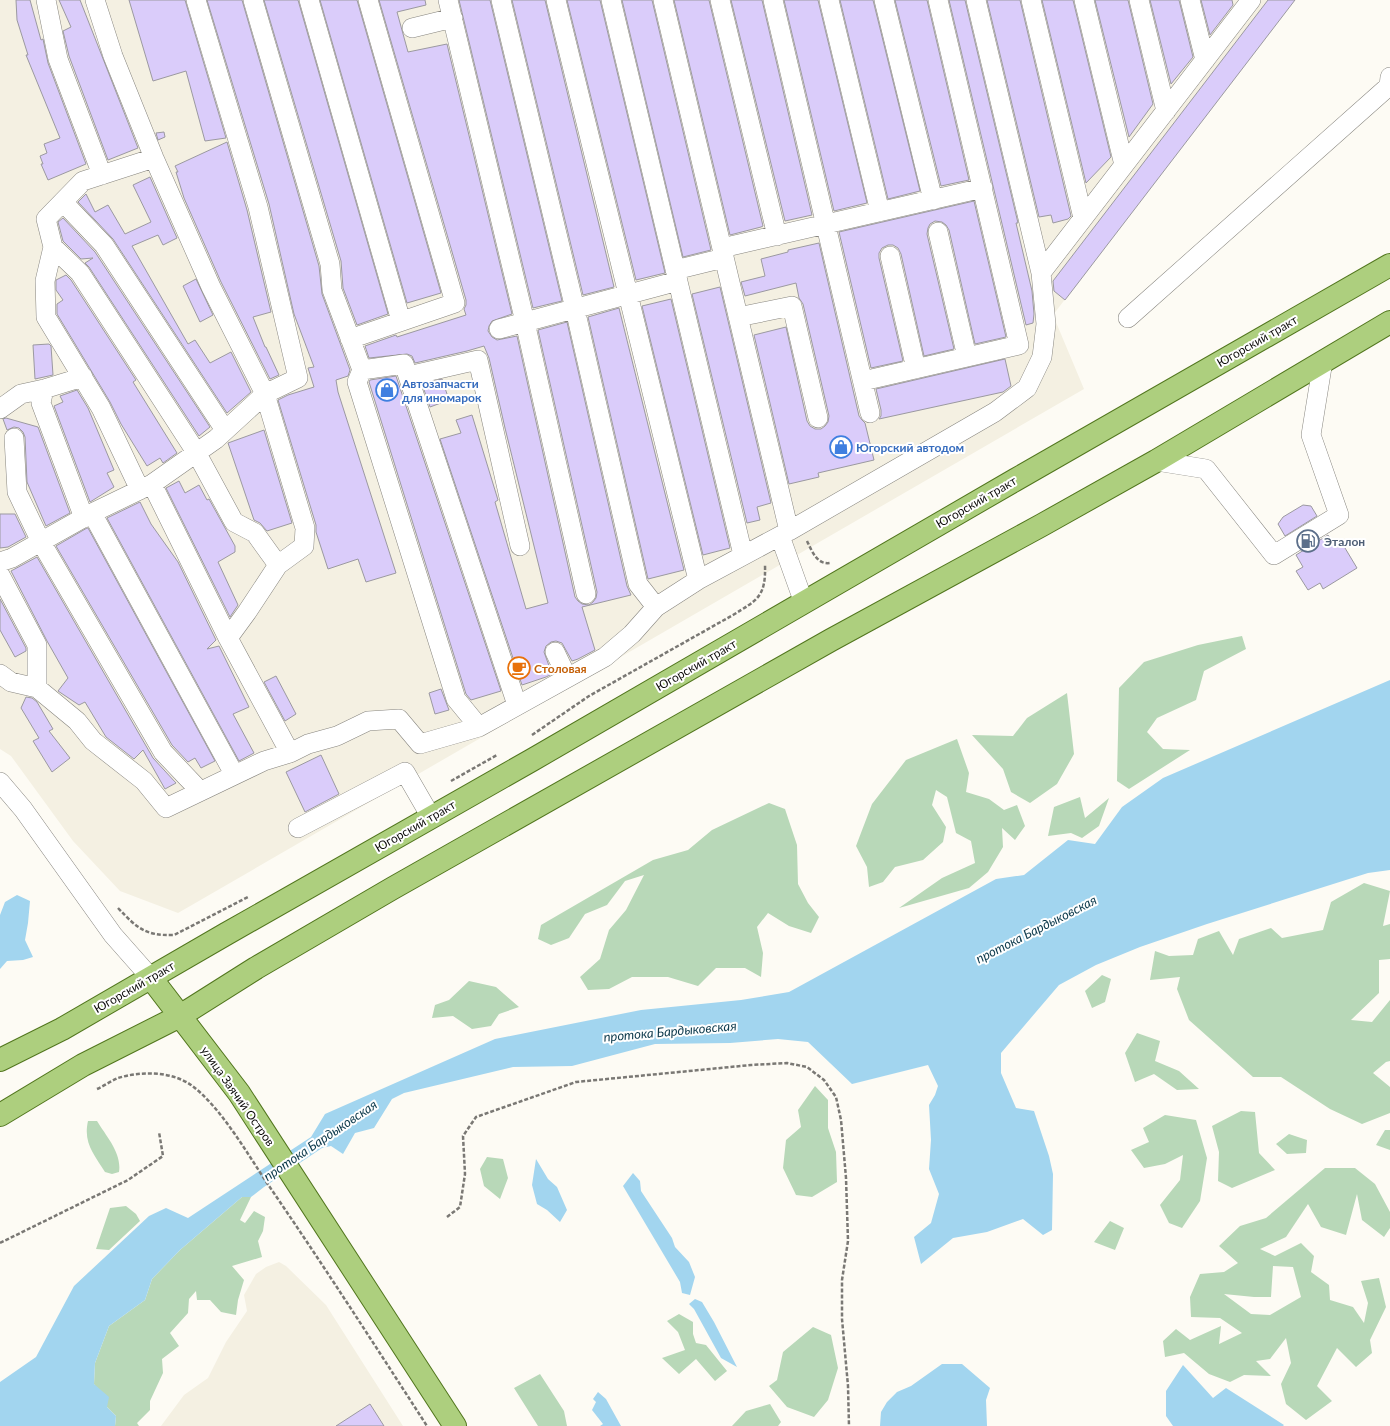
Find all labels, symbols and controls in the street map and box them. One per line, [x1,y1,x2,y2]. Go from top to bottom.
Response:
street label: Югорский тракт [1214,312,1300,370]
place label: Автозапчасти для иномарок [401,376,482,405]
shop icon: Автозапчасти для иномарок [374,377,400,403]
shop icon: Югорский автодом [828,434,854,460]
place label: Югорский автодом [856,440,964,455]
street label: Югорский тракт [933,473,1019,531]
fuel station icon: Эталон [1295,528,1321,554]
place label: Эталон [1324,534,1365,549]
street label: Югорский тракт [653,636,739,694]
cafe icon: Столовая [506,655,532,681]
place label: Столовая [534,661,587,676]
street label: Югорский тракт [372,797,458,855]
water label: протока Бардыковская [973,892,1099,966]
street label: Югорский тракт [91,958,177,1016]
water label: протока Бардыковская [603,1017,737,1045]
street label: улица Заячий Остров [198,1043,278,1149]
water label: протока Бардыковская [260,1096,380,1184]

